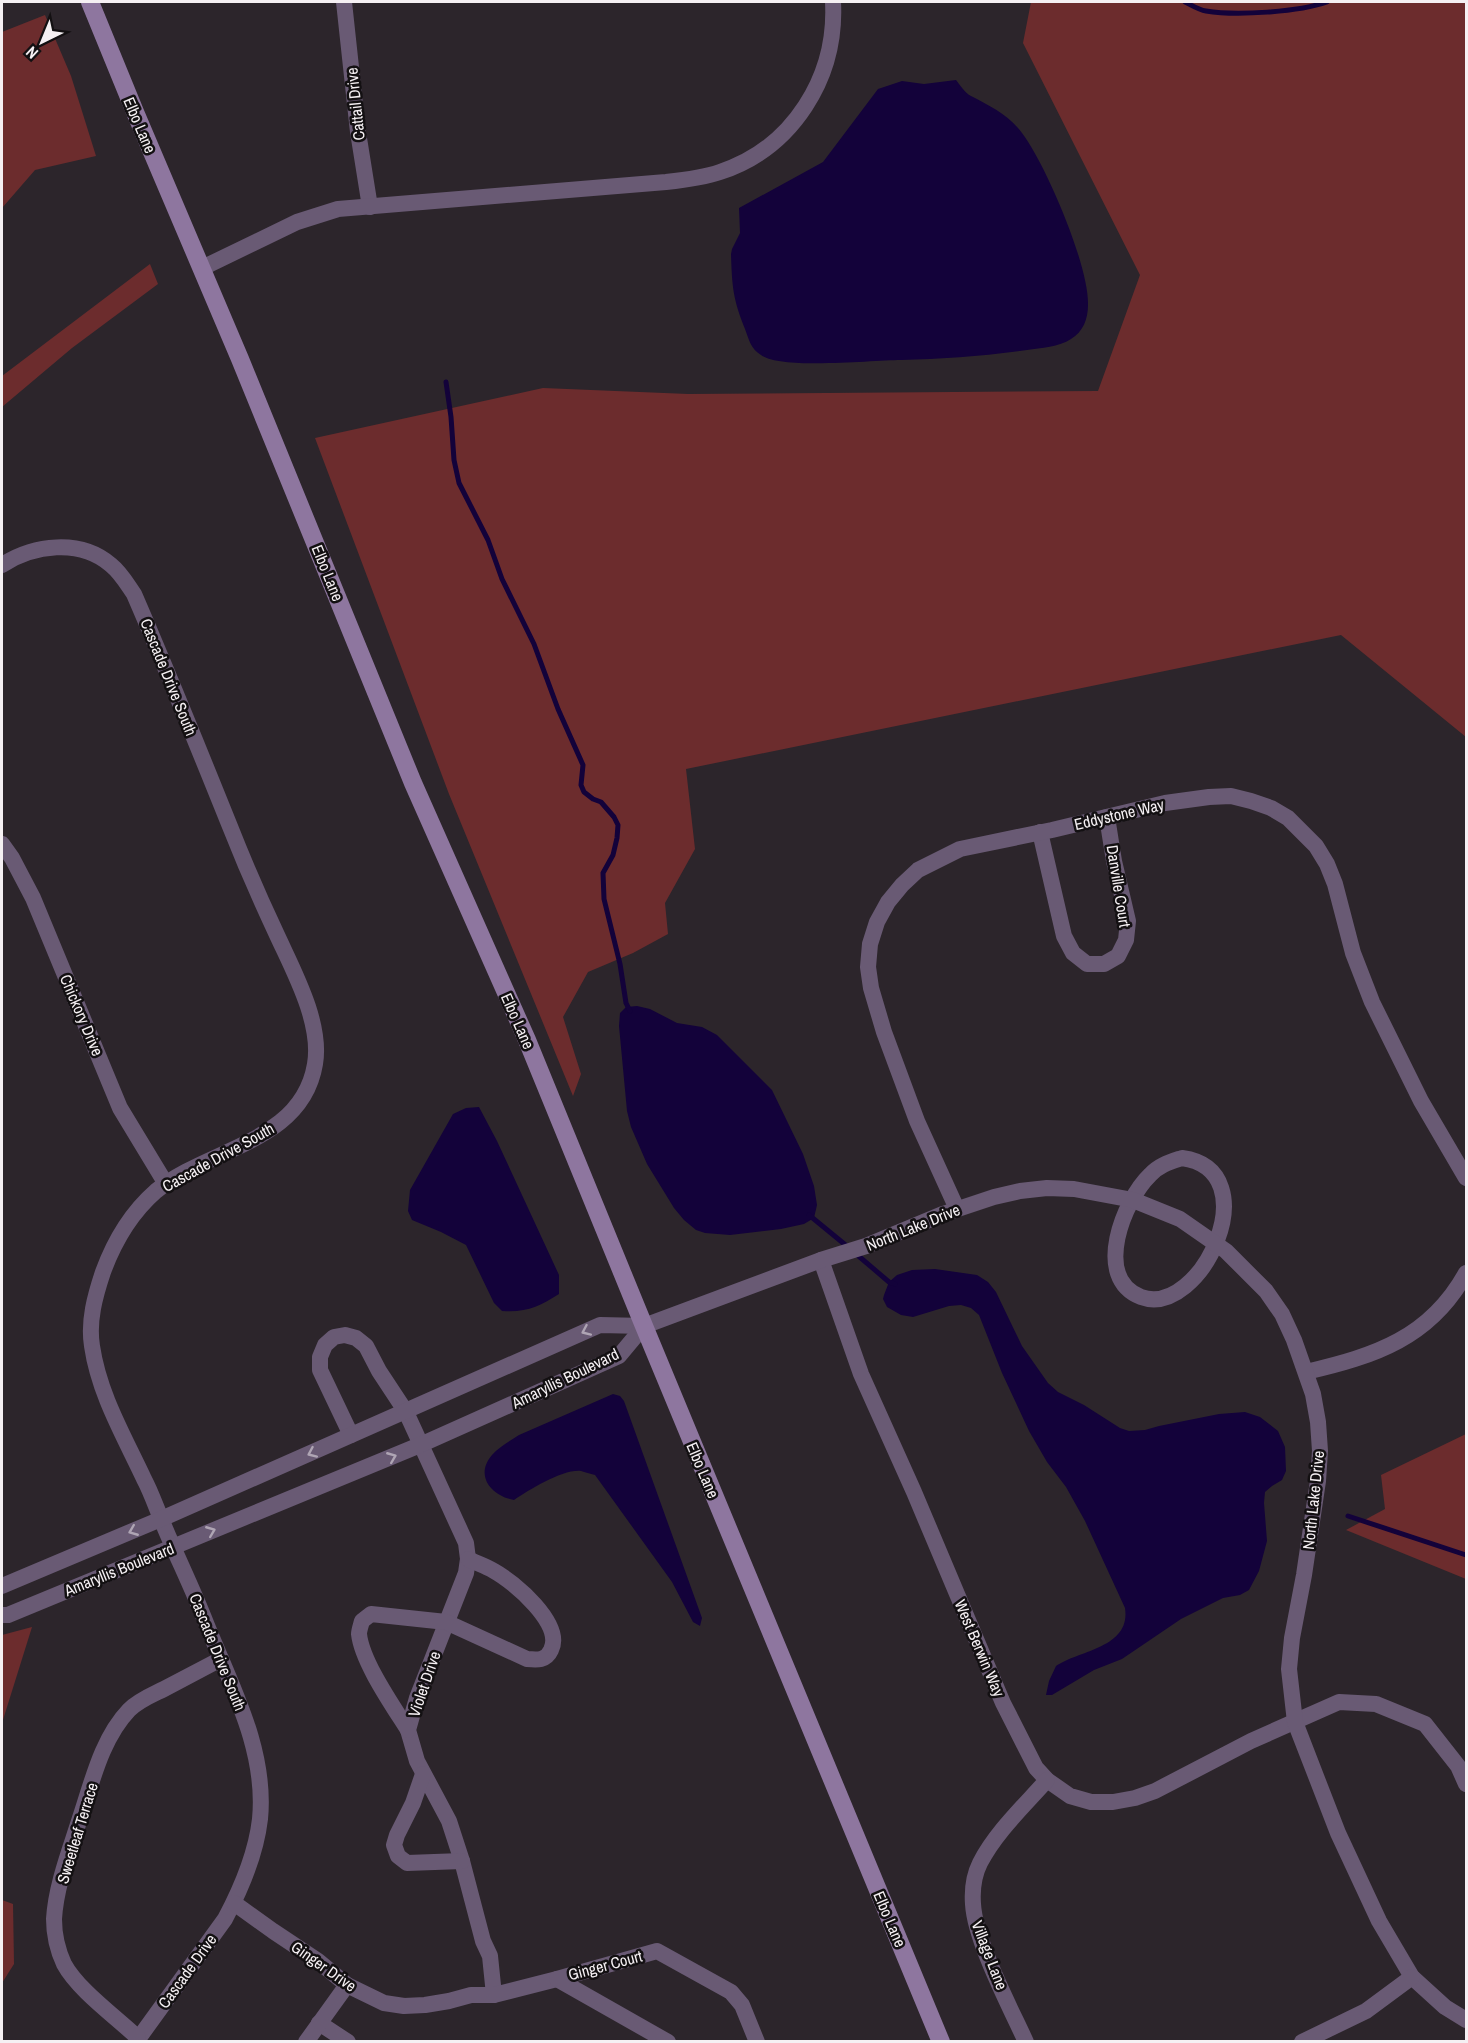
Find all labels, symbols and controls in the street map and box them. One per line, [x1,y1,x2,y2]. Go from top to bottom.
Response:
north arrow [12,12,72,72]
text: N [21,42,43,64]
street label: Cattail Drive [340,67,370,141]
street label: Elbo Lane [118,94,162,156]
street label: Elbo Lane [307,541,349,605]
street label: Cascade Drive South [135,615,203,739]
street label: Eddystone Way [1072,793,1166,835]
street label: Danville Court [1102,843,1136,929]
street label: Chickory Drive [55,971,109,1059]
street label: Elbo Lane [496,990,540,1052]
street label: Cascade Drive South [158,1117,278,1197]
street label: North Lake Drive [863,1198,963,1256]
one-way arrow [582,1324,593,1336]
street label: Amaryllis Boulevard [507,1343,622,1414]
street label: Elbo Lane [681,1439,725,1501]
one-way arrow [307,1445,318,1457]
street label: North Lake Drive [1297,1450,1329,1550]
one-way arrow [385,1452,396,1464]
one-way arrow [129,1524,140,1536]
one-way arrow [205,1526,216,1538]
street label: Amaryllis Boulevard [60,1537,177,1601]
street label: Cascade Drive South [184,1590,252,1714]
street label: West Berwin Way [950,1596,1011,1700]
street label: Violet Drive [402,1648,446,1720]
street label: Sweetleaf Terrace [51,1780,103,1886]
street label: Elbo Lane [868,1888,912,1950]
street label: Village Lane [967,1917,1013,1993]
street label: Cascade Drive [153,1929,221,2013]
street label: Ginger Drive [287,1935,361,1997]
street label: Ginger Court [566,1944,645,1985]

